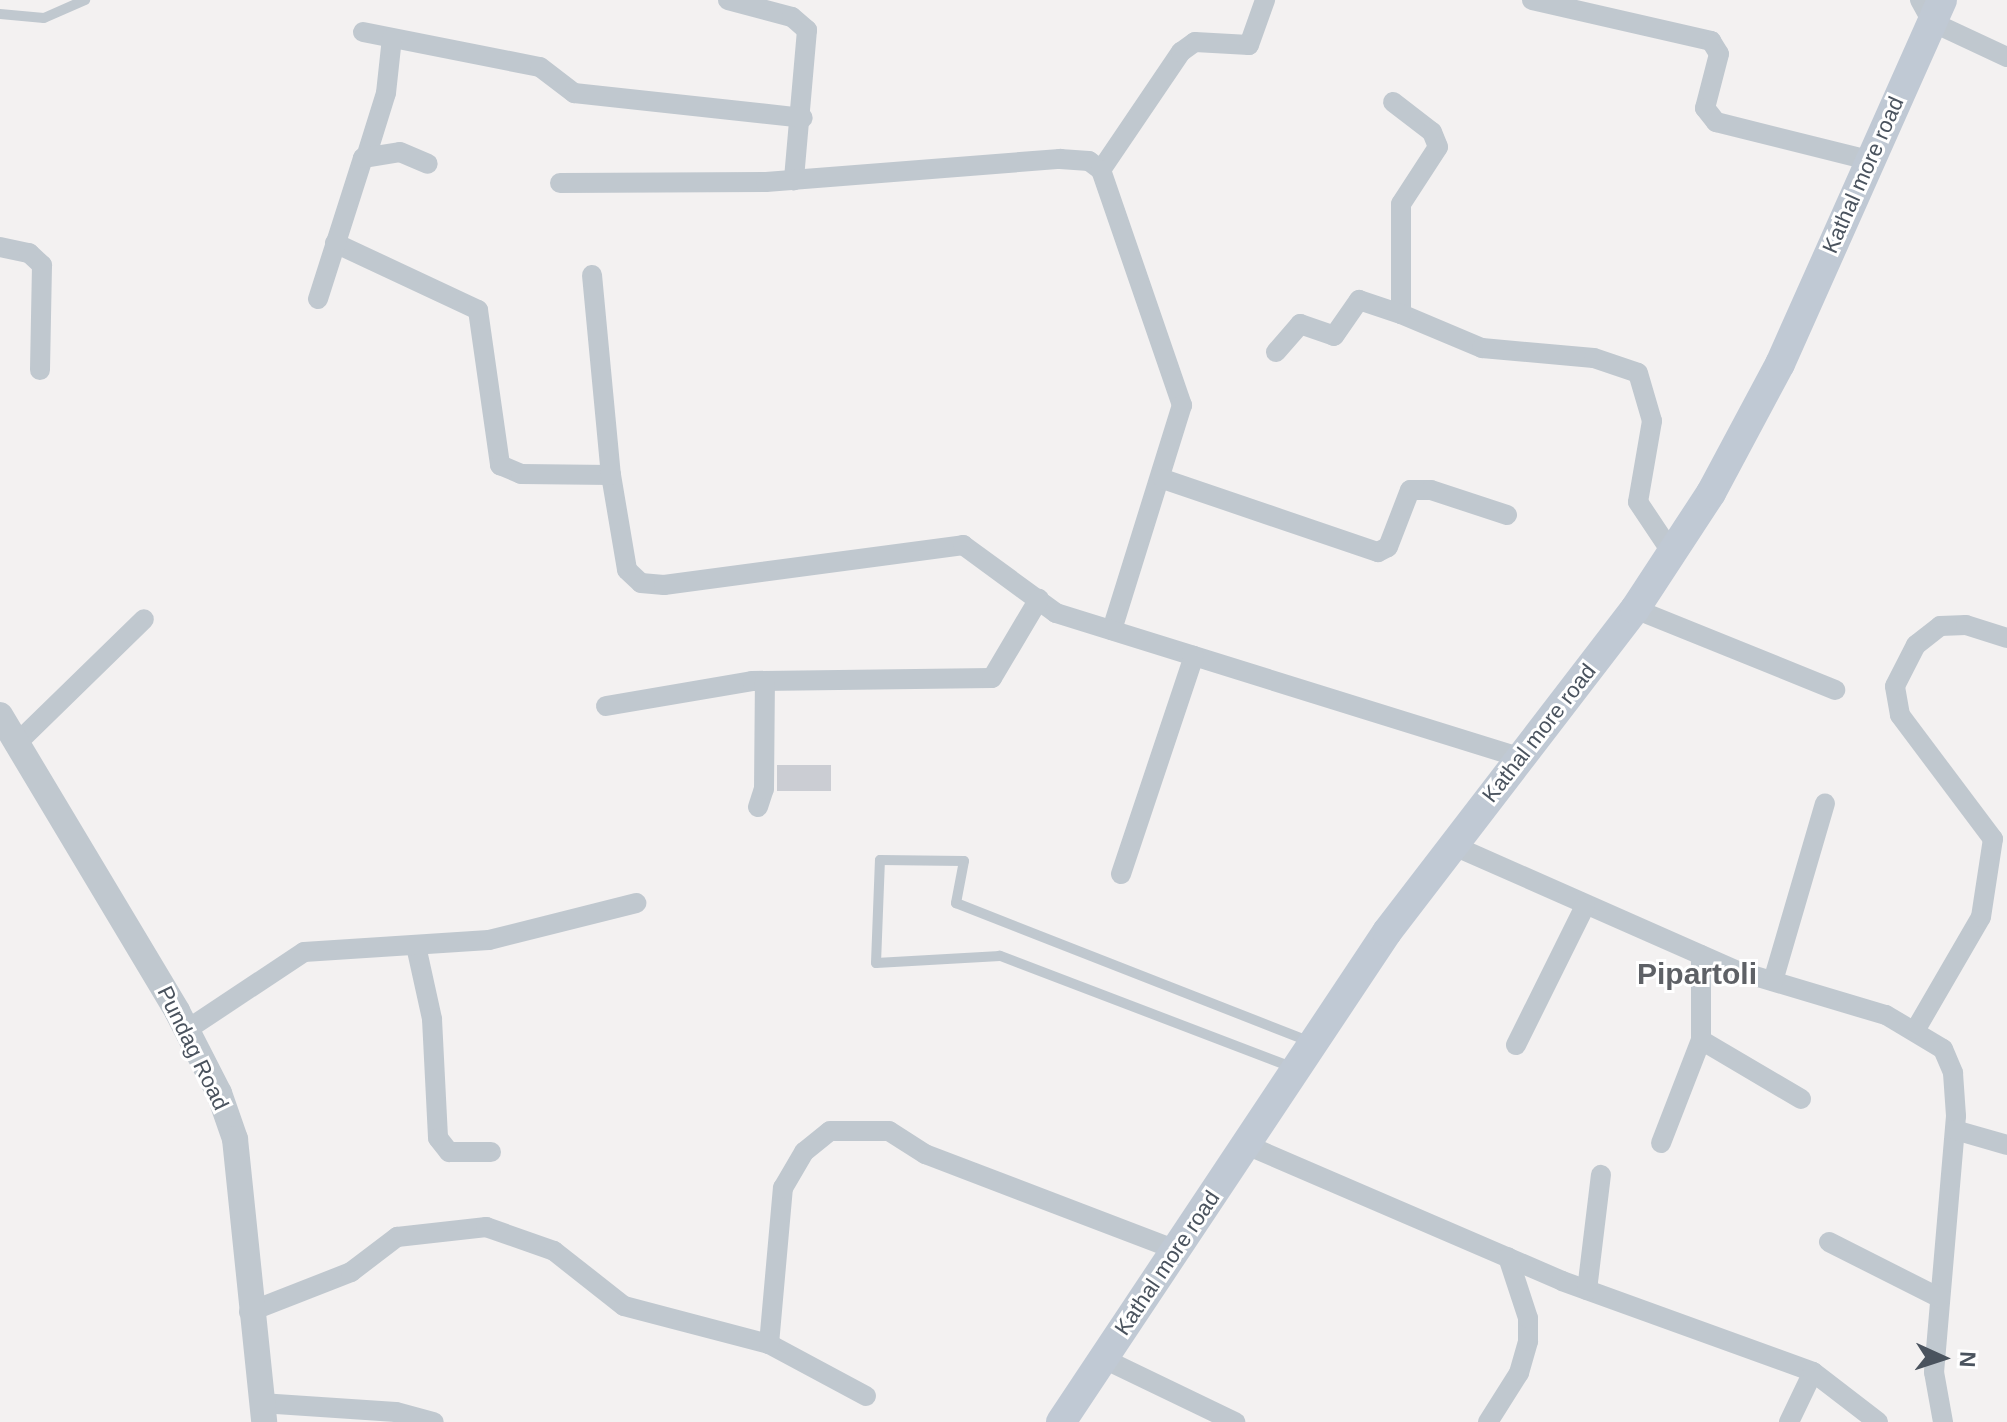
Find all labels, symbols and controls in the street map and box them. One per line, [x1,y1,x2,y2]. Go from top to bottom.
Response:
street label: Kathal more road [1817,93,1909,257]
street label: Kathal more road [1477,658,1601,808]
district label: Pipartoli [1637,956,1757,992]
street label: Pundag Road [152,982,234,1114]
street label: Kathal more road [1109,1186,1225,1340]
north arrow [1903,1318,1983,1398]
text: N [1955,1351,1980,1368]

